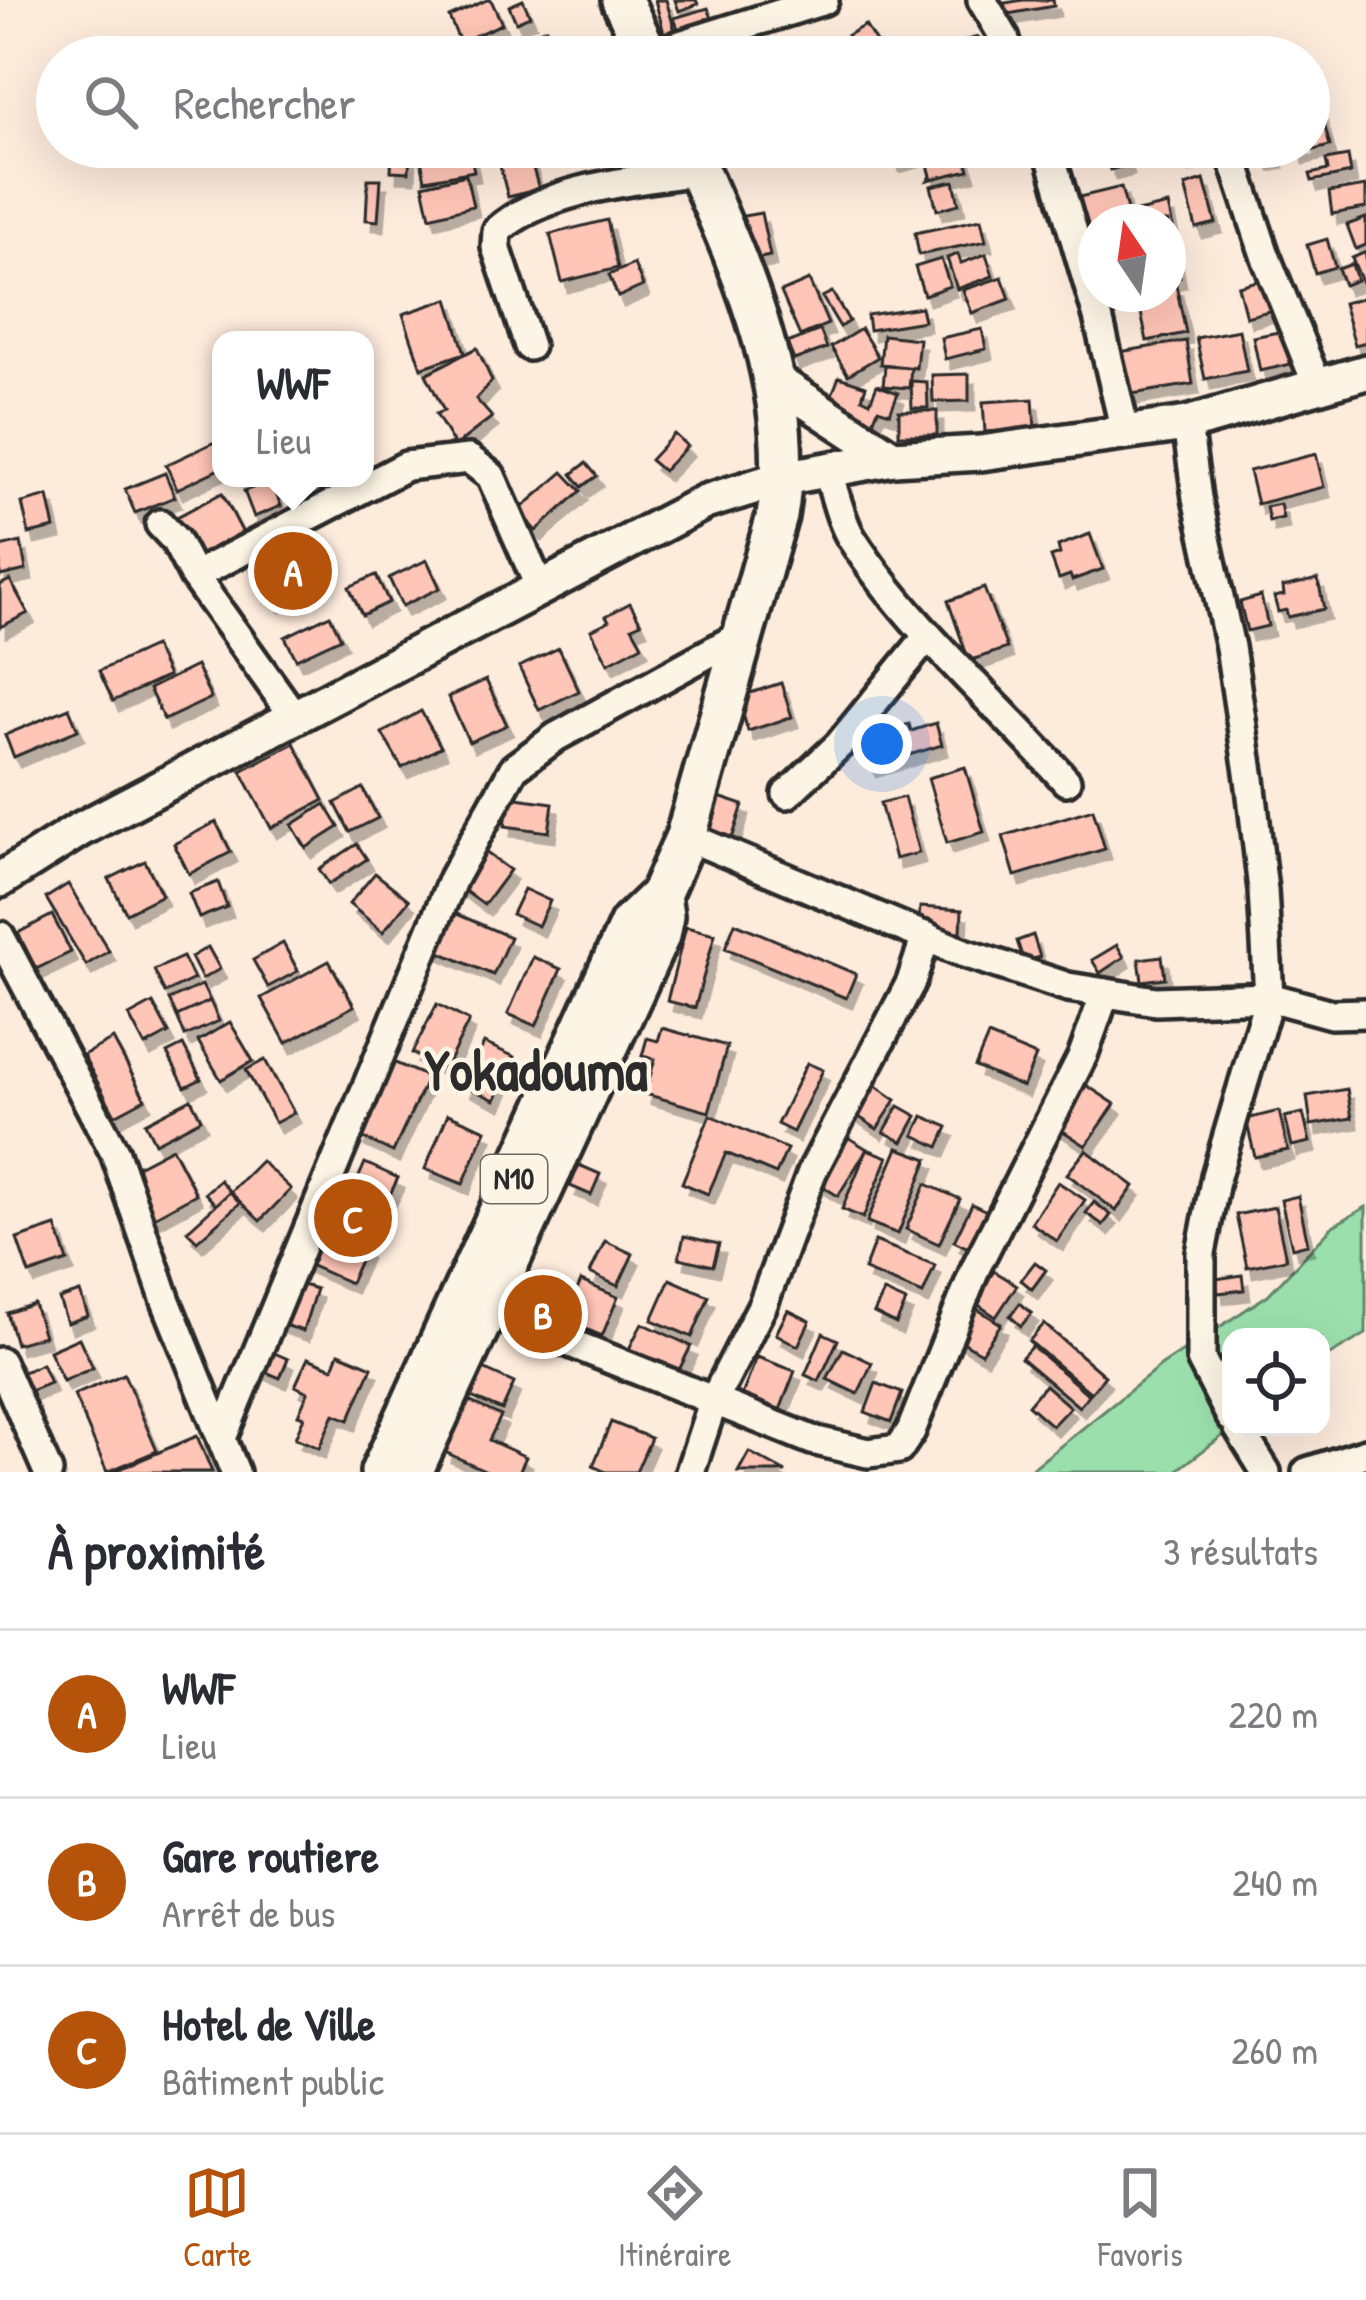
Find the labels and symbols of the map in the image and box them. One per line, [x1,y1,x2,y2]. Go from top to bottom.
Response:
north arrow [1078,204,1186,312]
pin: A [254,526,332,616]
your location [852,714,912,774]
district label: Yokadouma [424,1031,648,1108]
road number: N10 [481,1155,547,1203]
pin: C [314,1173,392,1263]
pin: B [504,1269,582,1359]

